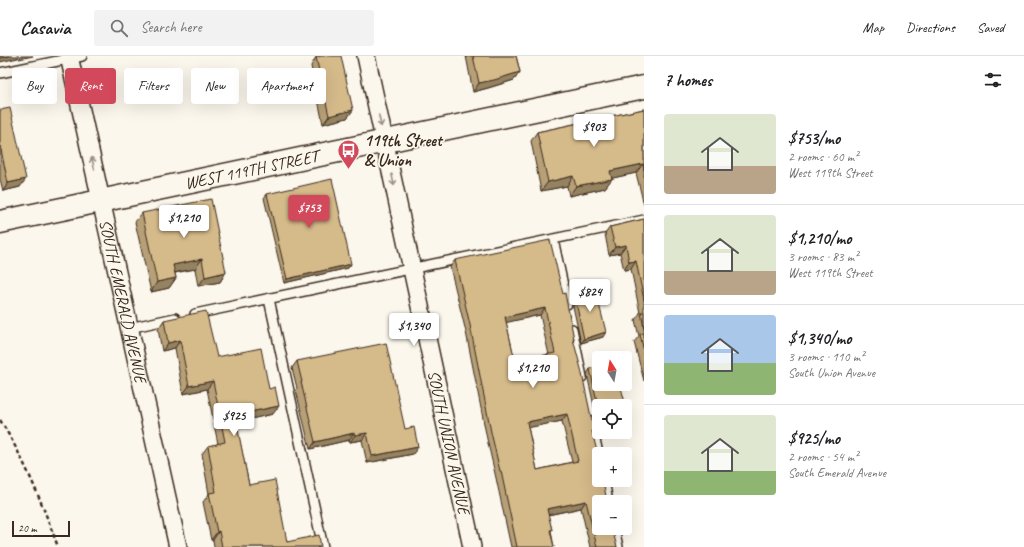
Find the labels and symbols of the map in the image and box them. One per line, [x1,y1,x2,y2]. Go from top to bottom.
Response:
pin: $903 [570,114,618,148]
one-way arrow [376,115,384,128]
place label: 119th Street & Union [364,130,444,171]
bus stop icon: 119th Street & Union [335,137,361,170]
street label: WEST 119TH STREET [183,144,324,193]
one-way arrow [88,157,96,170]
one-way arrow [389,173,397,186]
pin: $753 [285,195,333,229]
pin: $1,210 [151,205,217,239]
street label: SOUTH EMERALD AVENUE [95,217,152,387]
pin: $824 [566,279,614,313]
pin: $1,340 [381,313,447,347]
north arrow [592,351,632,391]
pin: $1,210 [500,355,566,389]
street label: SOUTH UNION AVENUE [424,368,476,519]
pin: $925 [210,403,258,437]
scale bar [12,519,70,538]

